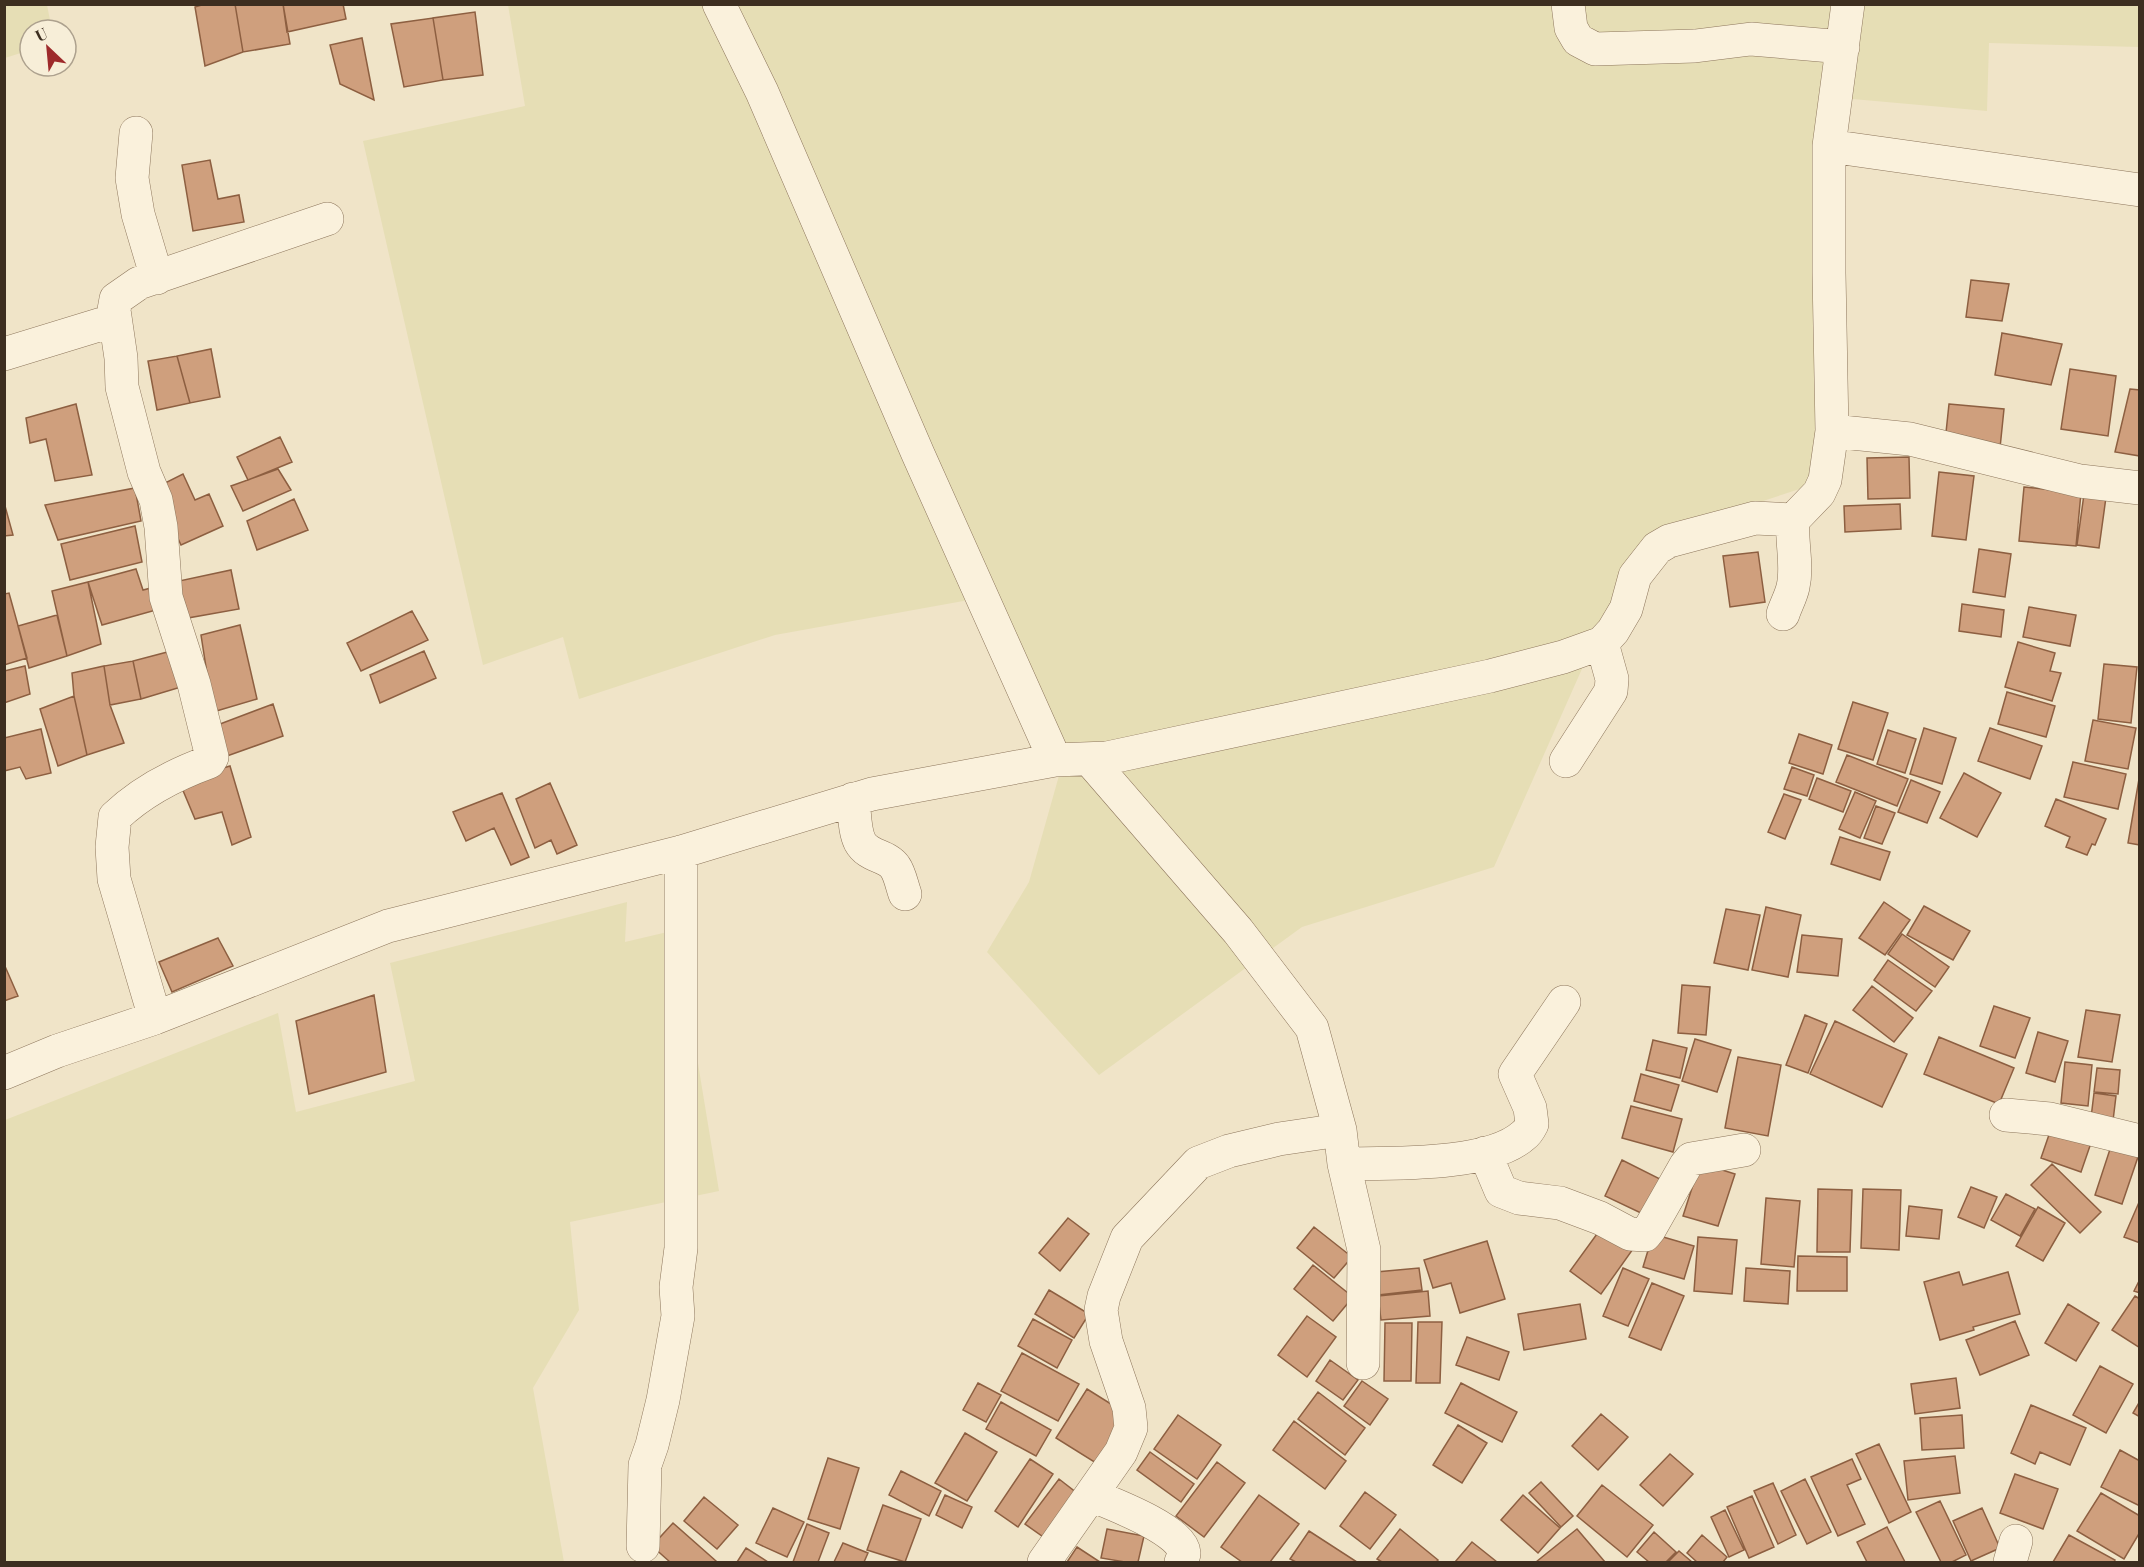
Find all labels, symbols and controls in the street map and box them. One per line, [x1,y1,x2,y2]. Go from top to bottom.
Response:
north arrow [18,18,78,78]
text: U [32,22,51,46]

